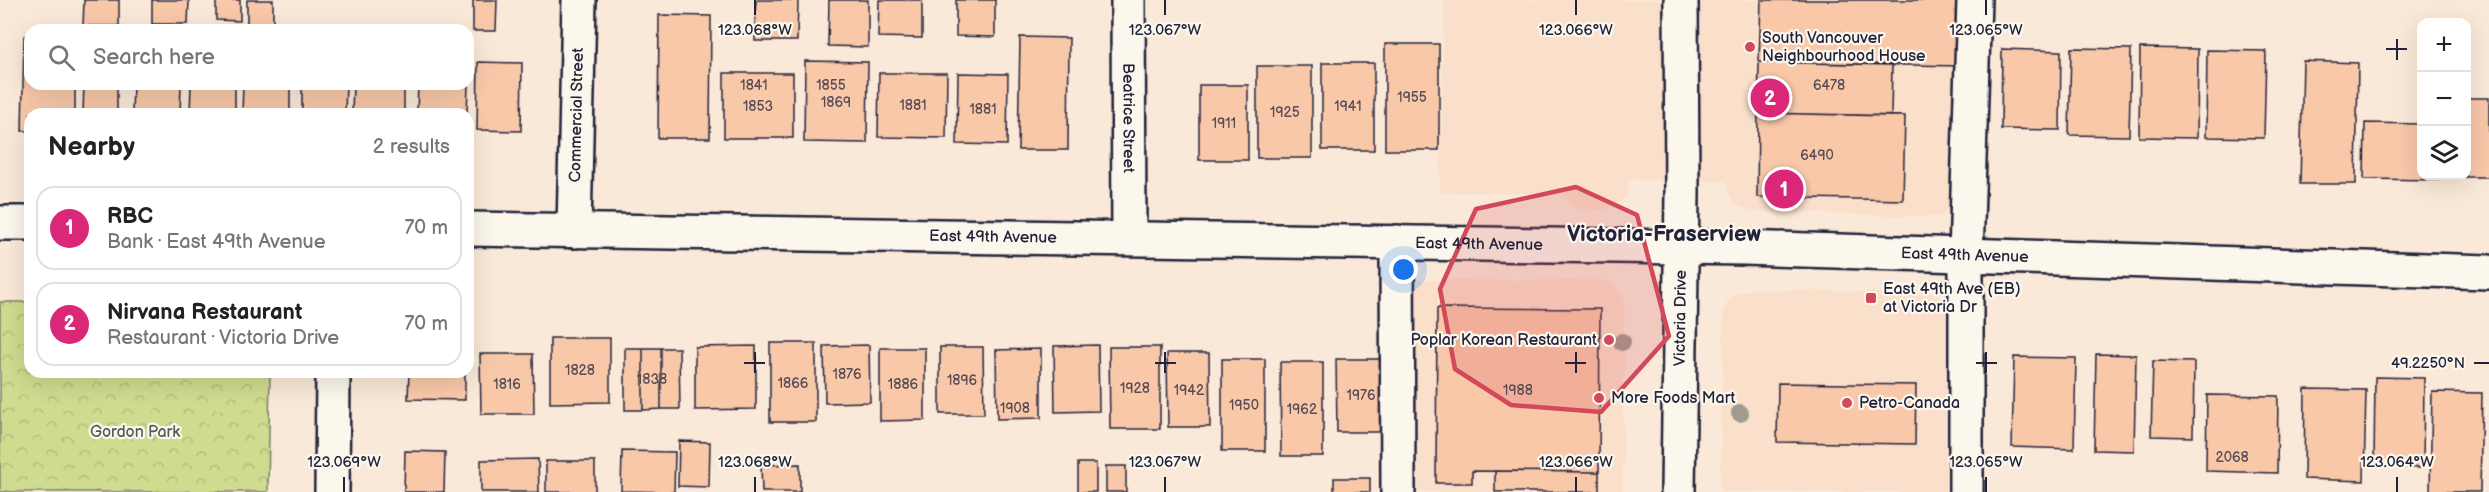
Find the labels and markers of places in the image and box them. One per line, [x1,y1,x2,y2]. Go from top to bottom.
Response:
place label: South Vancouver Neighbourhood House [1762,29,1926,66]
marker: South Vancouver Neighbourhood House [1743,40,1757,54]
pin: 2 [1750,76,1790,120]
pin: 1 [1764,166,1804,212]
place label: East 49th Ave (EB) at Victoria Dr [1883,280,2021,317]
marker: East 49th Ave (EB) at Victoria Dr [1864,291,1878,305]
place label: Poplar Korean Restaurant [1410,331,1597,350]
marker: Poplar Korean Restaurant [1602,333,1616,347]
place label: More Foods Mart [1611,389,1736,408]
marker: More Foods Mart [1592,391,1606,405]
place label: Petro-Canada [1859,394,1960,413]
marker: Petro-Canada [1840,396,1854,410]

